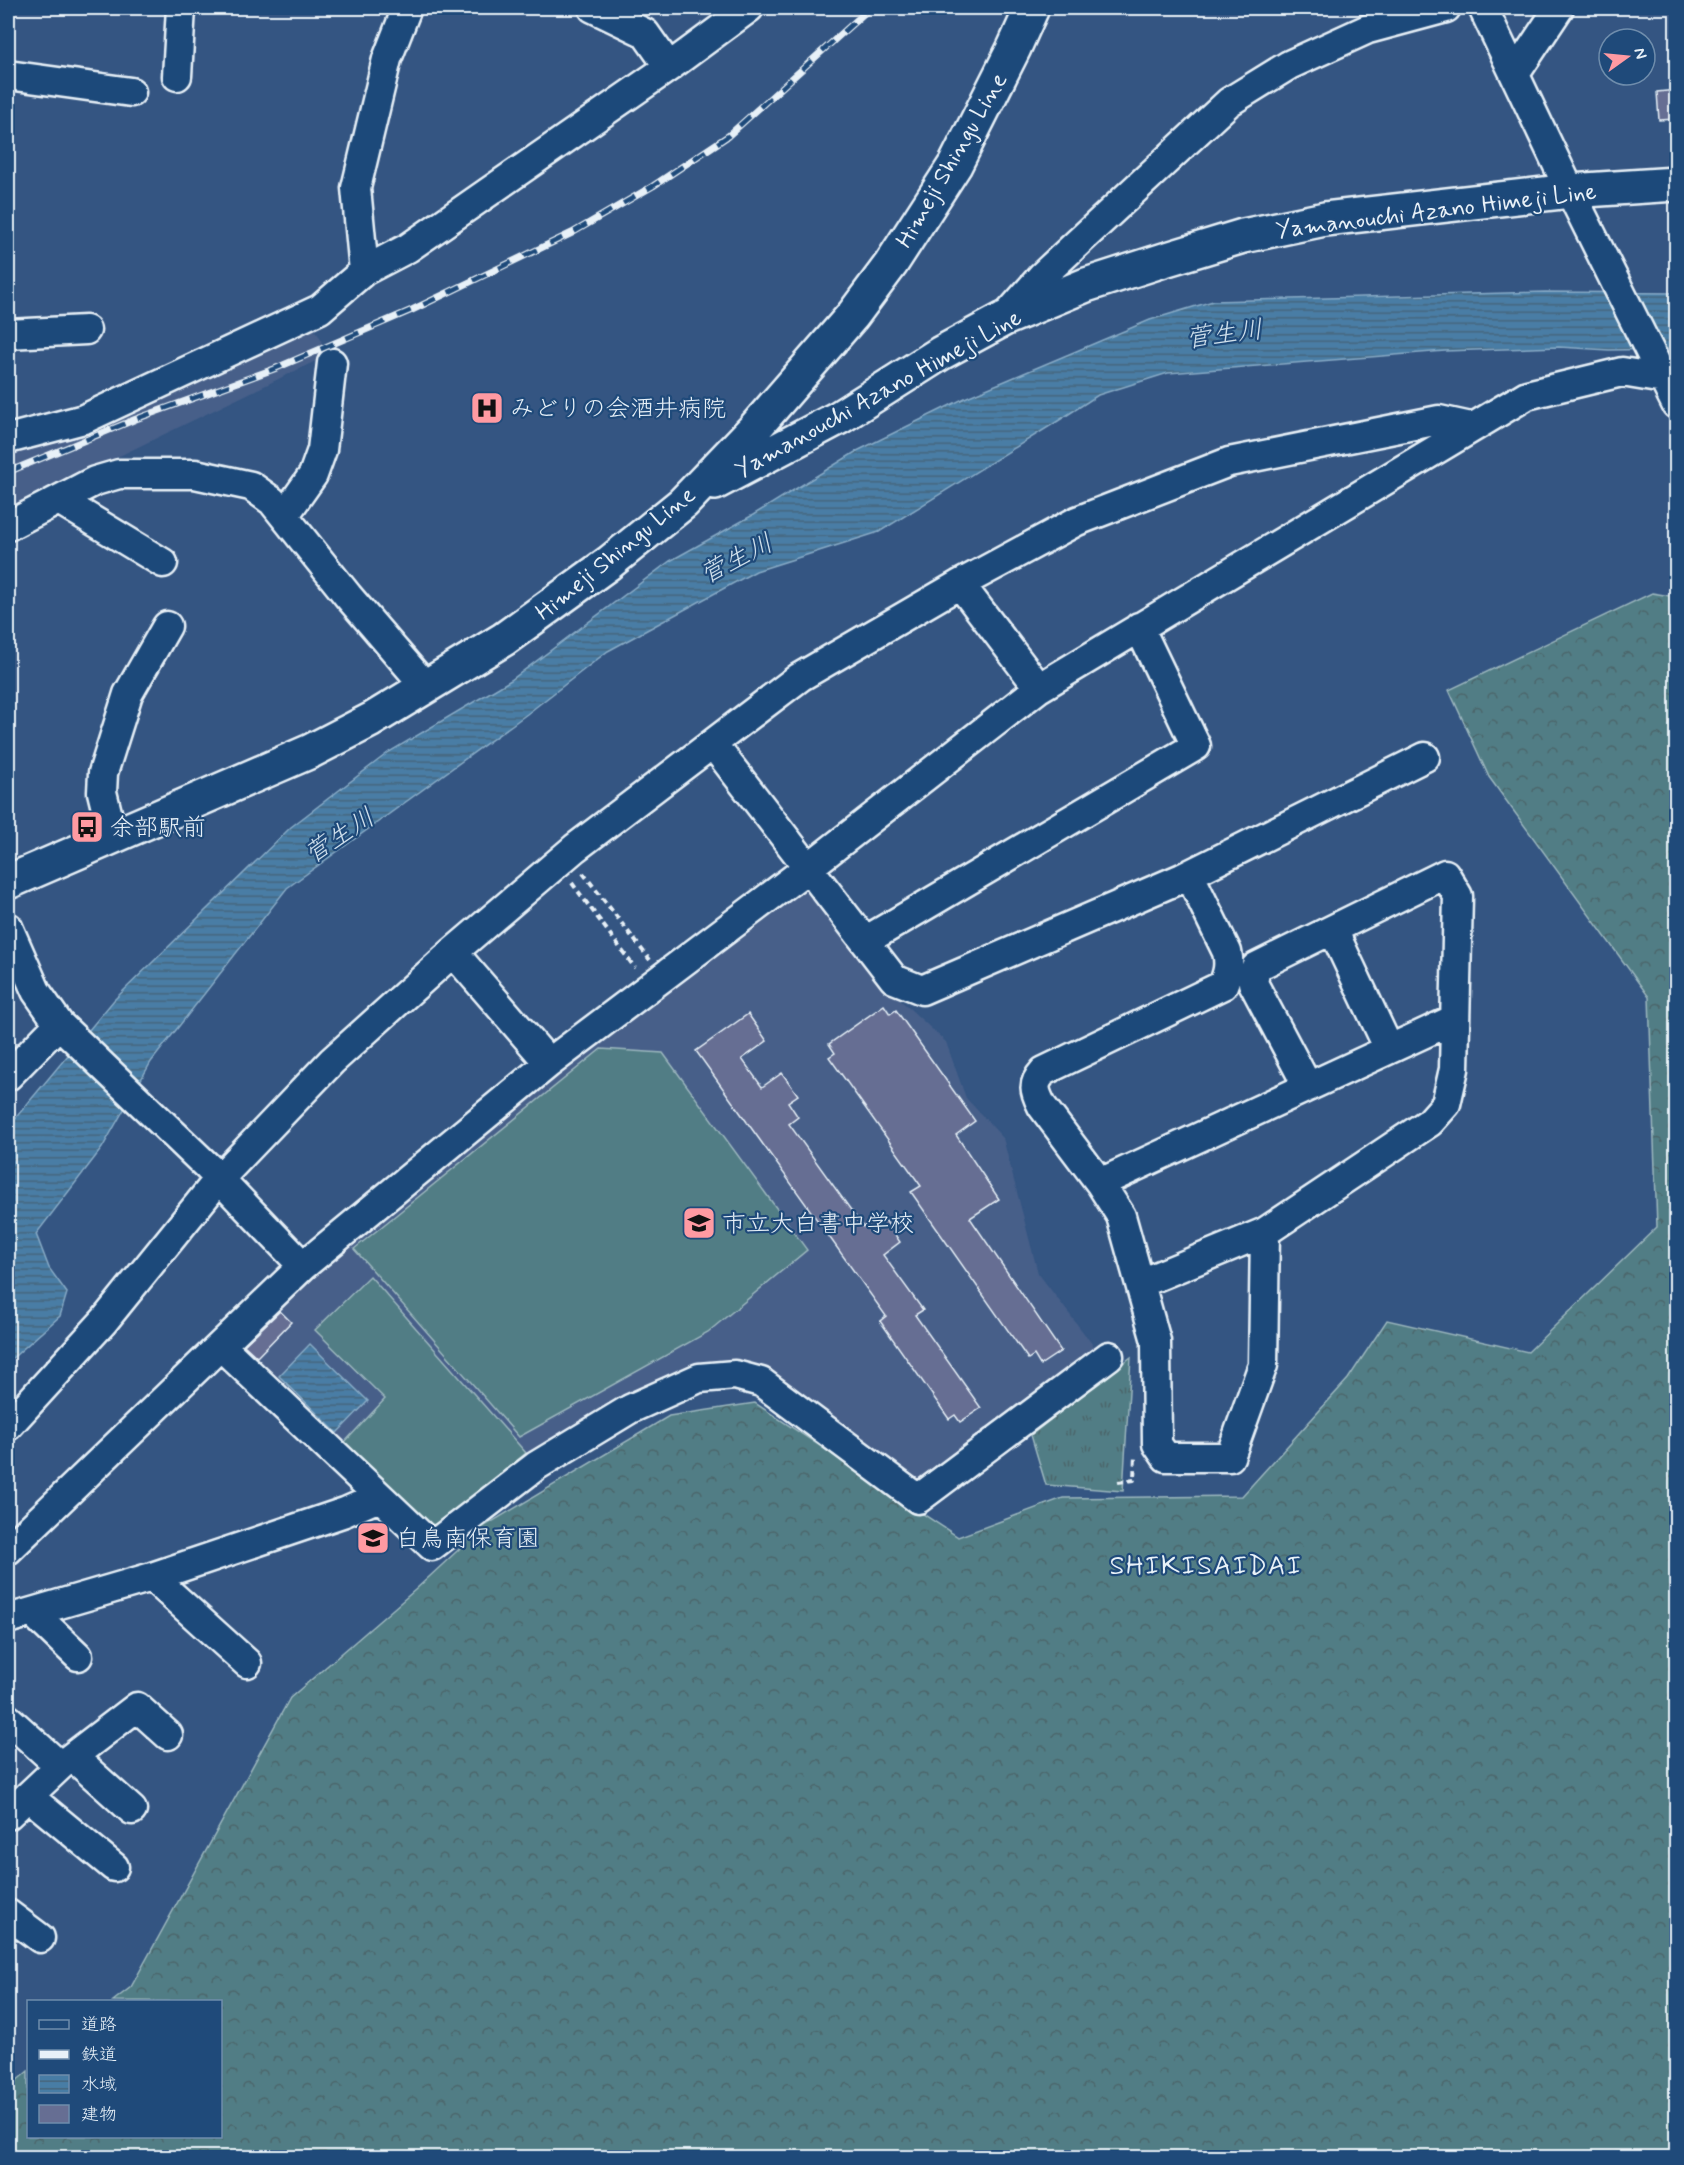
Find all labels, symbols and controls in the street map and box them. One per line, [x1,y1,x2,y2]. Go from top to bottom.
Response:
north arrow [1597,27,1657,87]
text: N [1629,46,1652,61]
street label: Himeji Shingu Line [890,67,1015,254]
street label: Yamanouchi Azano Himeji Line [1274,176,1598,247]
street label: Yamanouchi Azano Himeji Line [730,302,1028,486]
water label: 菅生川 [1183,313,1265,357]
hospital icon: みどりの会酒井病院 [469,390,505,426]
place label: みどりの会酒井病院 [510,394,726,425]
street label: Himeji Shingu Line [529,480,703,628]
water label: 菅生川 [694,527,779,593]
water label: 菅生川 [298,801,382,872]
bus stop icon: 余部駅前 [69,809,105,845]
place label: 余部駅前 [110,813,206,844]
school or university icon: 市立大白書中学校 [681,1205,717,1241]
place label: 市立大白書中学校 [722,1209,914,1240]
school or university icon: 白鳥南保育園 [355,1520,391,1556]
place label: 白鳥南保育園 [396,1524,540,1555]
district label: SHIKISAIDAI [1109,1549,1303,1584]
legend [27,2000,222,2138]
text: 道路 [81,2013,117,2037]
text: 鉄道 [81,2043,117,2067]
text: 水域 [81,2073,117,2097]
text: 建物 [81,2103,117,2127]

